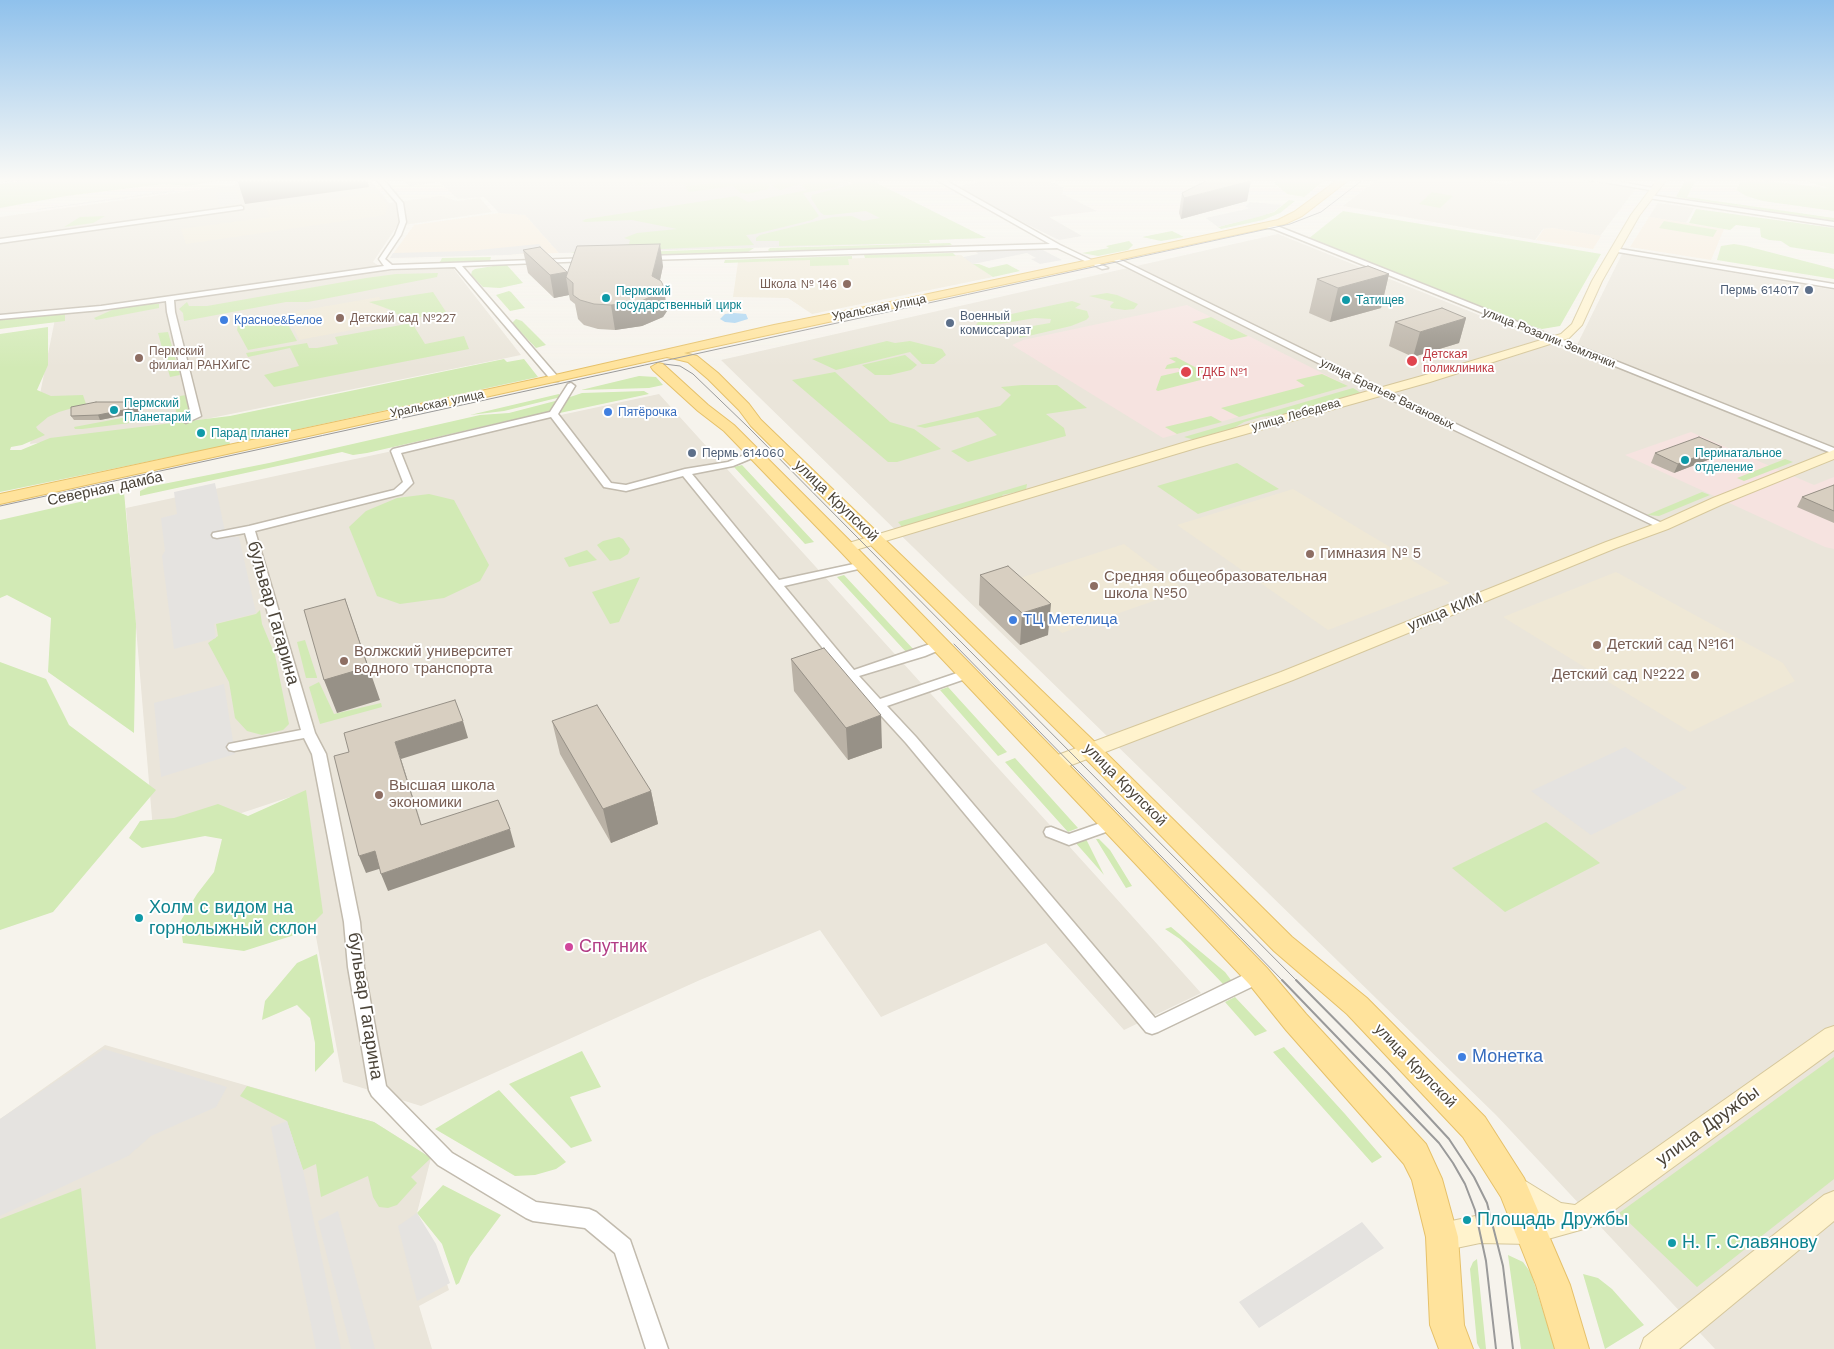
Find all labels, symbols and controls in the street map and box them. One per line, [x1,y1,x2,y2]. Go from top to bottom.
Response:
place label: Школа № 146 [760,277,837,291]
marker: Школа № 146 [841,278,853,290]
place label: Пермь 614017 [1720,283,1799,297]
place label: Пермский государственный цирк [616,284,741,312]
marker: Пермь 614017 [1803,284,1815,296]
marker: Пермский государственный цирк [600,292,612,304]
street label: Уральская улица [831,292,927,324]
place label: Татищев [1356,293,1404,307]
marker: Татищев [1340,294,1352,306]
street label: улица Розалии Землячки [1481,305,1617,371]
place label: Военный комиссариат [960,309,1031,337]
place label: Детский сад №227 [350,311,456,325]
marker: Детский сад №227 [334,312,346,324]
place label: Красное&Белое [234,313,322,327]
marker: Красное&Белое [218,314,230,326]
marker: Военный комиссариат [944,317,956,329]
place label: Пермский филиал РАНХиГС [149,344,250,372]
place label: Детская поликлиника [1423,347,1494,375]
marker: Пермский филиал РАНХиГС [133,352,145,364]
marker: Детская поликлиника [1405,354,1419,368]
street label: улица Братьев Вагановых [1318,355,1456,433]
marker: ГДКБ №1 [1179,365,1193,379]
place label: ГДКБ №1 [1197,365,1248,379]
street label: Уральская улица [389,387,485,421]
place label: Пермский Планетарий [124,396,191,424]
street label: улица Лебедева [1250,396,1342,434]
marker: Пермский Планетарий [108,404,120,416]
place label: Пятёрочка [618,405,677,419]
marker: Пятёрочка [602,406,614,418]
place label: Парад планет [211,426,289,440]
marker: Парад планет [195,427,207,439]
place label: Пермь 614060 [702,446,784,460]
place label: Перинатальное отделение [1695,446,1782,474]
marker: Пермь 614060 [686,447,698,459]
marker: Перинатальное отделение [1679,454,1691,466]
street label: улица Крупской [790,456,882,546]
street label: Северная дамба [46,468,164,510]
street label: бульвар Гагарина [242,538,304,688]
place label: Гимназия № 5 [1320,545,1421,563]
marker: Гимназия № 5 [1304,548,1316,560]
place label: Средняя общеобразовательная школа №50 [1104,568,1327,603]
marker: Средняя общеобразовательная школа №50 [1088,580,1100,592]
street label: улица КИМ [1405,589,1485,635]
place label: ТЦ Метелица [1023,611,1117,629]
marker: ТЦ Метелица [1007,614,1019,626]
place label: Детский сад №161 [1607,636,1735,654]
marker: Детский сад №161 [1591,639,1603,651]
place label: Волжский университет водного транспорта [354,643,513,678]
marker: Волжский университет водного транспорта [338,655,350,667]
place label: Детский сад №222 [1552,666,1685,684]
marker: Детский сад №222 [1689,669,1701,681]
street label: улица Крупской [1080,740,1170,830]
place label: Высшая школа экономики [389,777,495,812]
marker: Высшая школа экономики [373,789,385,801]
place label: Холм с видом на горнолыжный склон [149,897,317,940]
marker: Холм с видом на горнолыжный склон [133,912,145,924]
street label: бульвар Гагарина [343,931,387,1081]
place label: Спутник [579,936,647,958]
marker: Спутник [563,941,575,953]
street label: улица Крупской [1370,1020,1460,1112]
place label: Монетка [1472,1046,1543,1068]
marker: Монетка [1456,1051,1468,1063]
street label: улица Дружбы [1652,1081,1764,1171]
place label: Площадь Дружбы [1477,1209,1628,1231]
marker: Площадь Дружбы [1461,1214,1473,1226]
place label: Н. Г. Славянову [1682,1232,1817,1254]
marker: Н. Г. Славянову [1666,1237,1678,1249]

